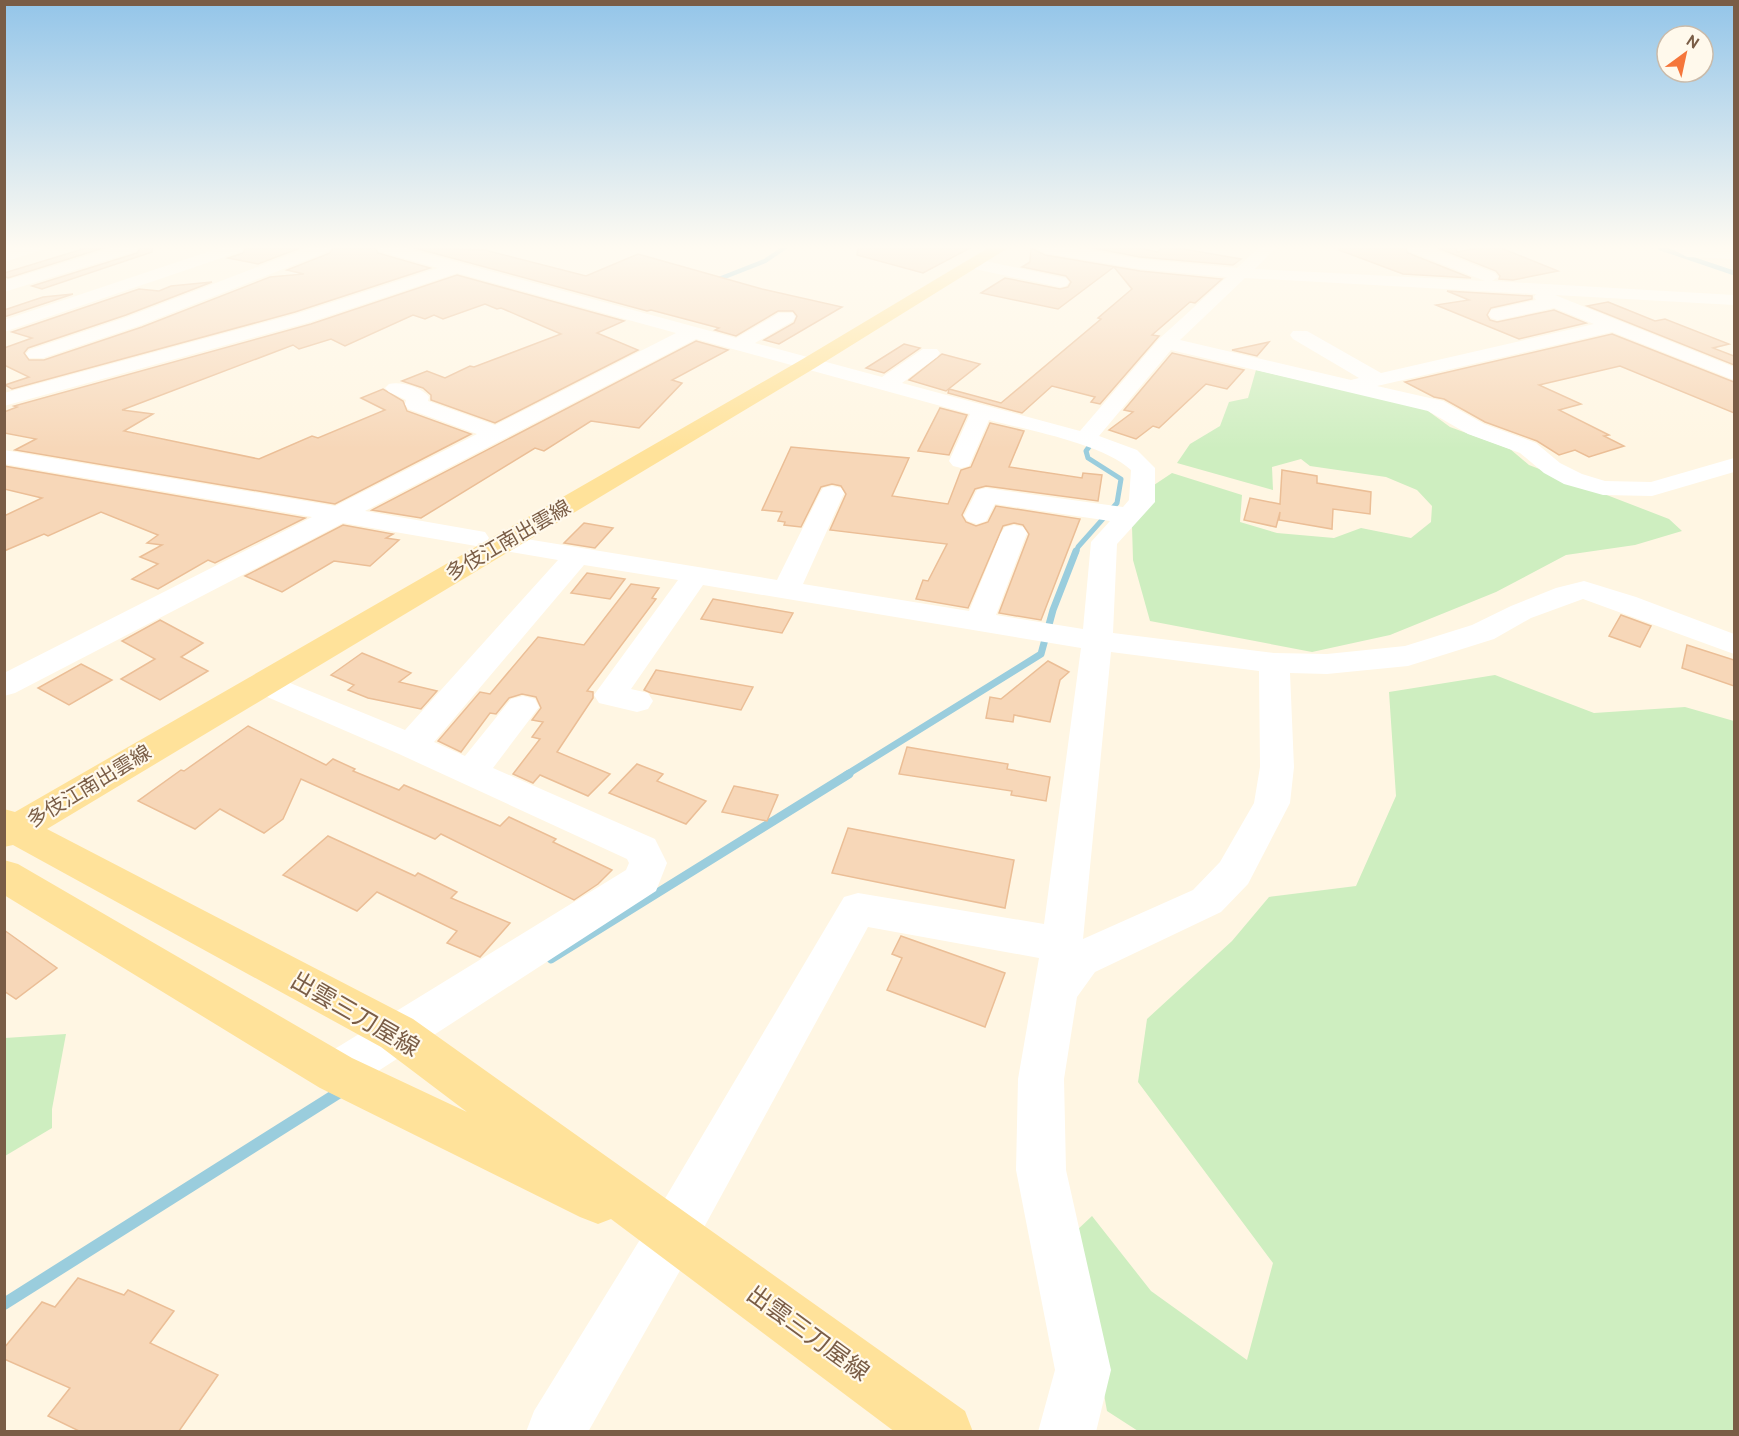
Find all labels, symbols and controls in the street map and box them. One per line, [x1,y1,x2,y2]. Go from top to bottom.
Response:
north arrow [1655,24,1715,84]
text: N [1682,32,1702,55]
street label: 多伎江南出雲線 [442,495,576,588]
street label: 多伎江南出雲線 [23,741,157,835]
street label: 出雲三刀屋線 [284,967,424,1065]
street label: 出雲三刀屋線 [740,1280,874,1389]

